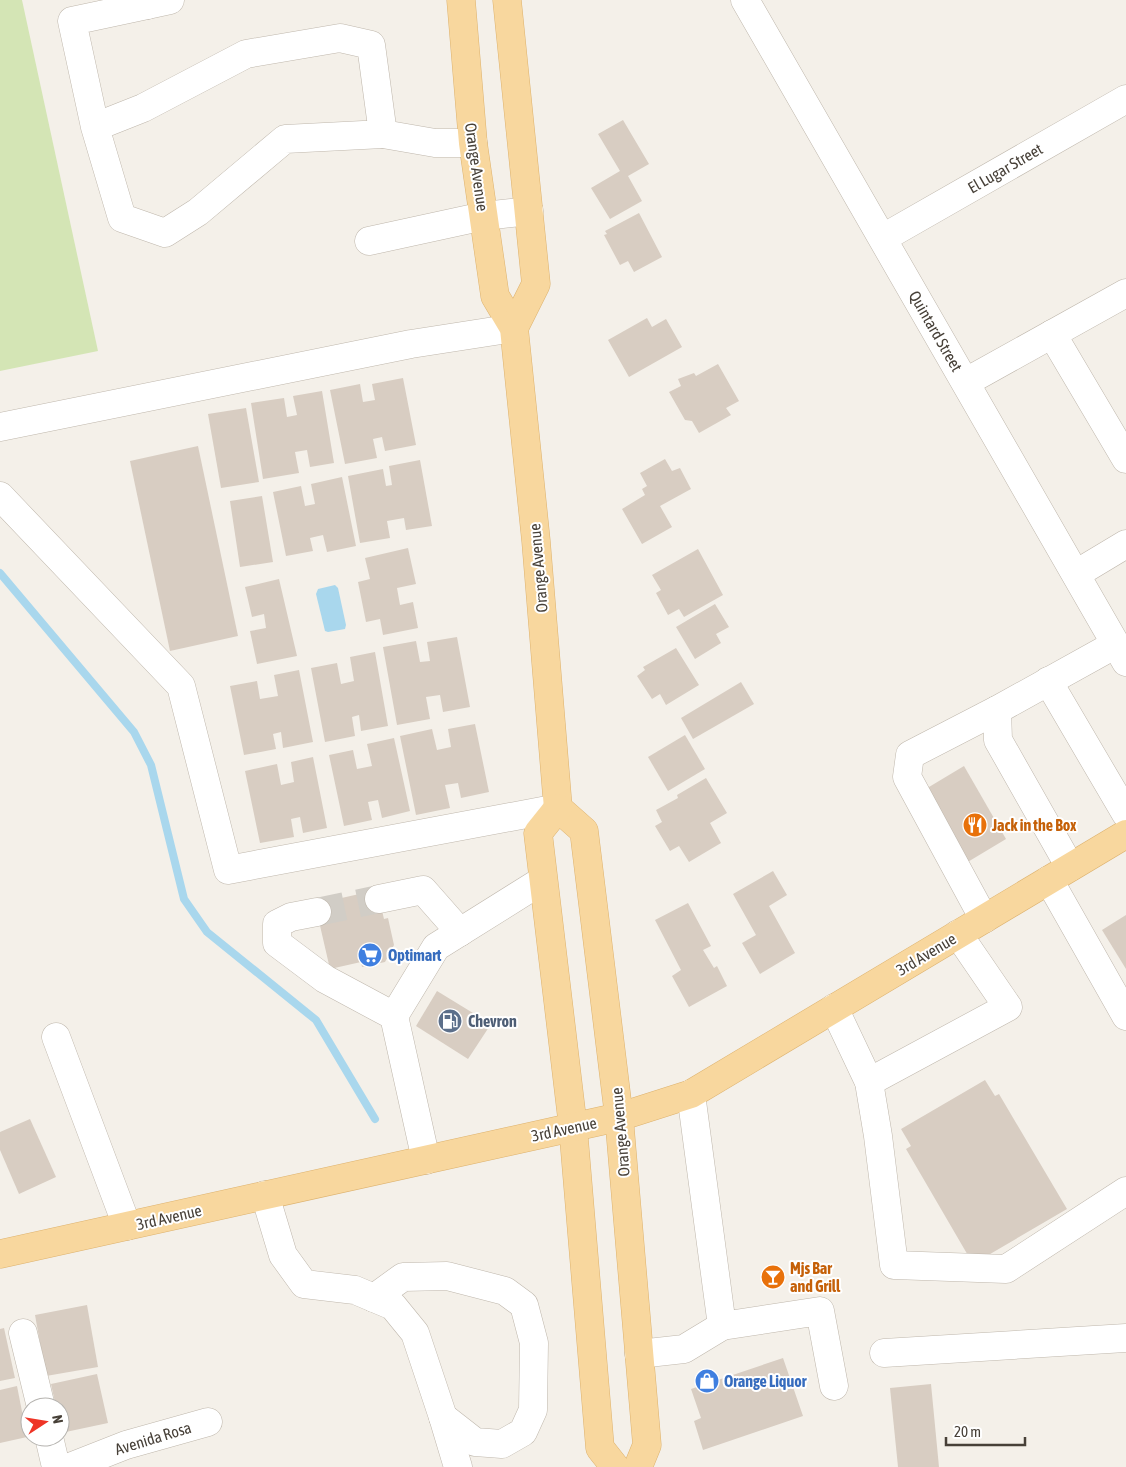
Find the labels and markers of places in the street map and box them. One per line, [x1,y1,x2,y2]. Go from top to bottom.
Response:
restaurant icon: Jack in the Box [962,812,988,838]
place label: Jack in the Box [991,816,1077,834]
supermarket icon: Optimart [357,942,383,968]
place label: Optimart [388,946,442,964]
fuel station icon: Chevron [437,1008,463,1034]
place label: Chevron [468,1012,517,1030]
place label: Mjs Bar and Grill [790,1259,841,1295]
bar icon: Mjs Bar and Grill [760,1264,786,1290]
shop icon: Orange Liquor [694,1368,720,1394]
place label: Orange Liquor [724,1372,807,1390]

